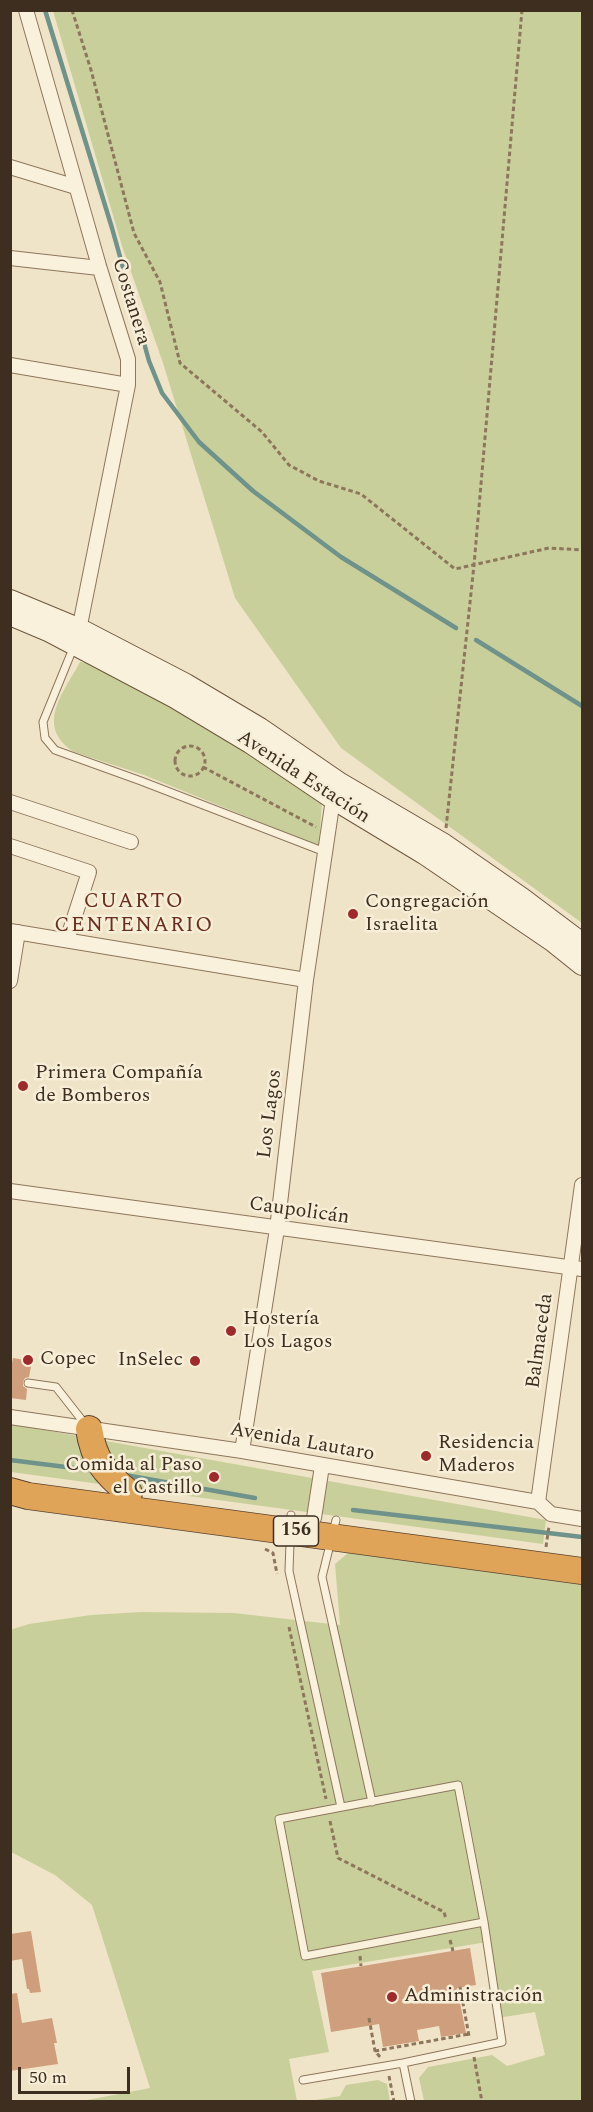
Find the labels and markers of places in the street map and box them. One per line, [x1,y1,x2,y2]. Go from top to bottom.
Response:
place label: Congregación Israelita [365,891,489,938]
marker: Congregación Israelita [346,907,360,921]
place label: Primera Compañía de Bomberos [35,1062,203,1109]
marker: Primera Compañía de Bomberos [16,1079,30,1093]
place label: Hostería Los Lagos [243,1308,333,1355]
marker: Hostería Los Lagos [224,1324,238,1338]
place label: Copec [40,1348,96,1372]
place label: InSelec [118,1349,183,1373]
marker: Copec [21,1353,35,1367]
marker: InSelec [188,1354,202,1368]
place label: Residencia Maderos [438,1432,534,1479]
marker: Residencia Maderos [419,1449,433,1463]
place label: Comida al Paso el Castillo [65,1454,202,1501]
marker: Comida al Paso el Castillo [207,1470,221,1484]
place label: Administración [404,1985,543,2009]
marker: Administración [385,1990,399,2004]

